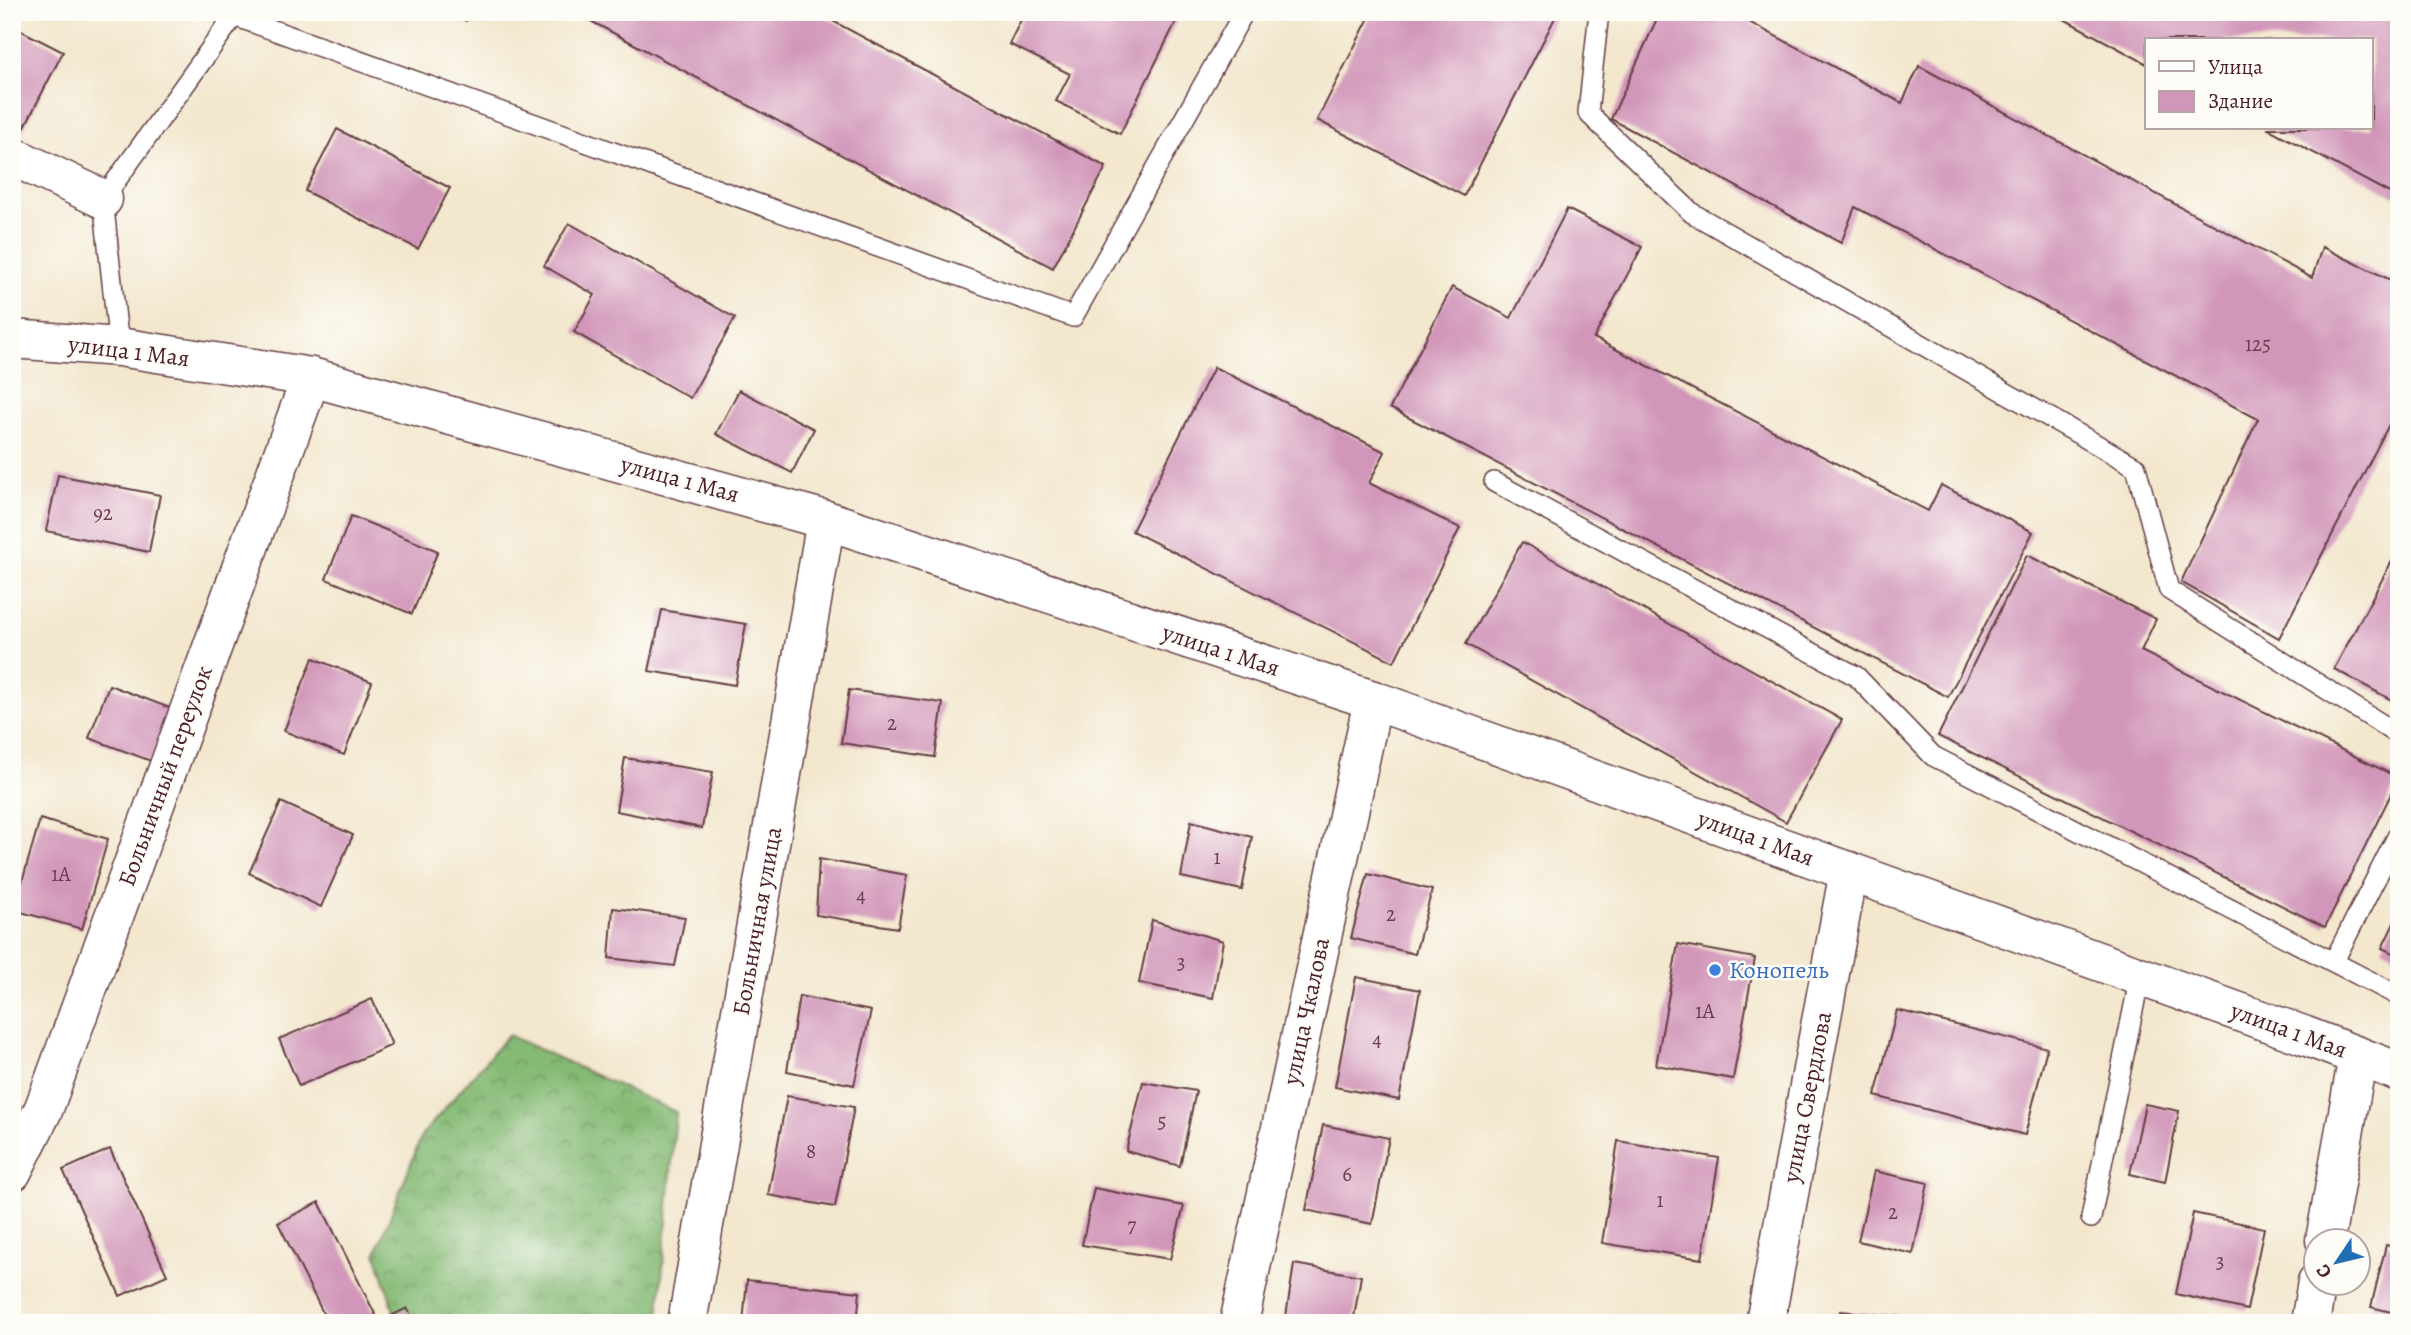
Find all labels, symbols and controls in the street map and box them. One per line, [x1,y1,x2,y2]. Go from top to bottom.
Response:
legend [2145,38,2372,130]
text: Улица [2208,53,2263,81]
text: Здание [2208,87,2273,115]
street label: улица 1 Мая [66,328,191,374]
house number: 125 [2245,330,2271,358]
street label: улица 1 Мая [616,448,743,510]
house number: 92 [93,499,113,527]
street label: улица 1 Мая [1157,616,1284,684]
street label: Больничный переулок [110,661,220,891]
house number: 2 [887,709,897,737]
street label: улица 1 Мая [1692,802,1819,874]
street label: Больничная улица [725,824,789,1018]
house number: 1 [1213,843,1221,871]
house number: 1А [51,860,71,888]
house number: 4 [856,881,866,909]
house number: 2 [1386,900,1396,928]
street label: улица Чкалова [1275,934,1337,1089]
house number: 3 [1177,948,1185,976]
place label: Конопель [1729,954,1829,986]
marker: Конопель [1707,962,1723,978]
street label: улица 1 Мая [2225,994,2352,1066]
house number: 1А [1695,997,1715,1025]
street label: улица Свердлова [1775,1009,1839,1186]
house number: 4 [1372,1025,1382,1053]
house number: 5 [1157,1107,1167,1135]
house number: 8 [806,1137,816,1165]
house number: 6 [1342,1160,1352,1188]
house number: 1 [1656,1186,1664,1214]
house number: 2 [1888,1198,1898,1226]
house number: 7 [1128,1211,1137,1239]
north arrow [2302,1226,2372,1296]
house number: 3 [2216,1247,2224,1275]
text: С [2310,1259,2338,1283]

